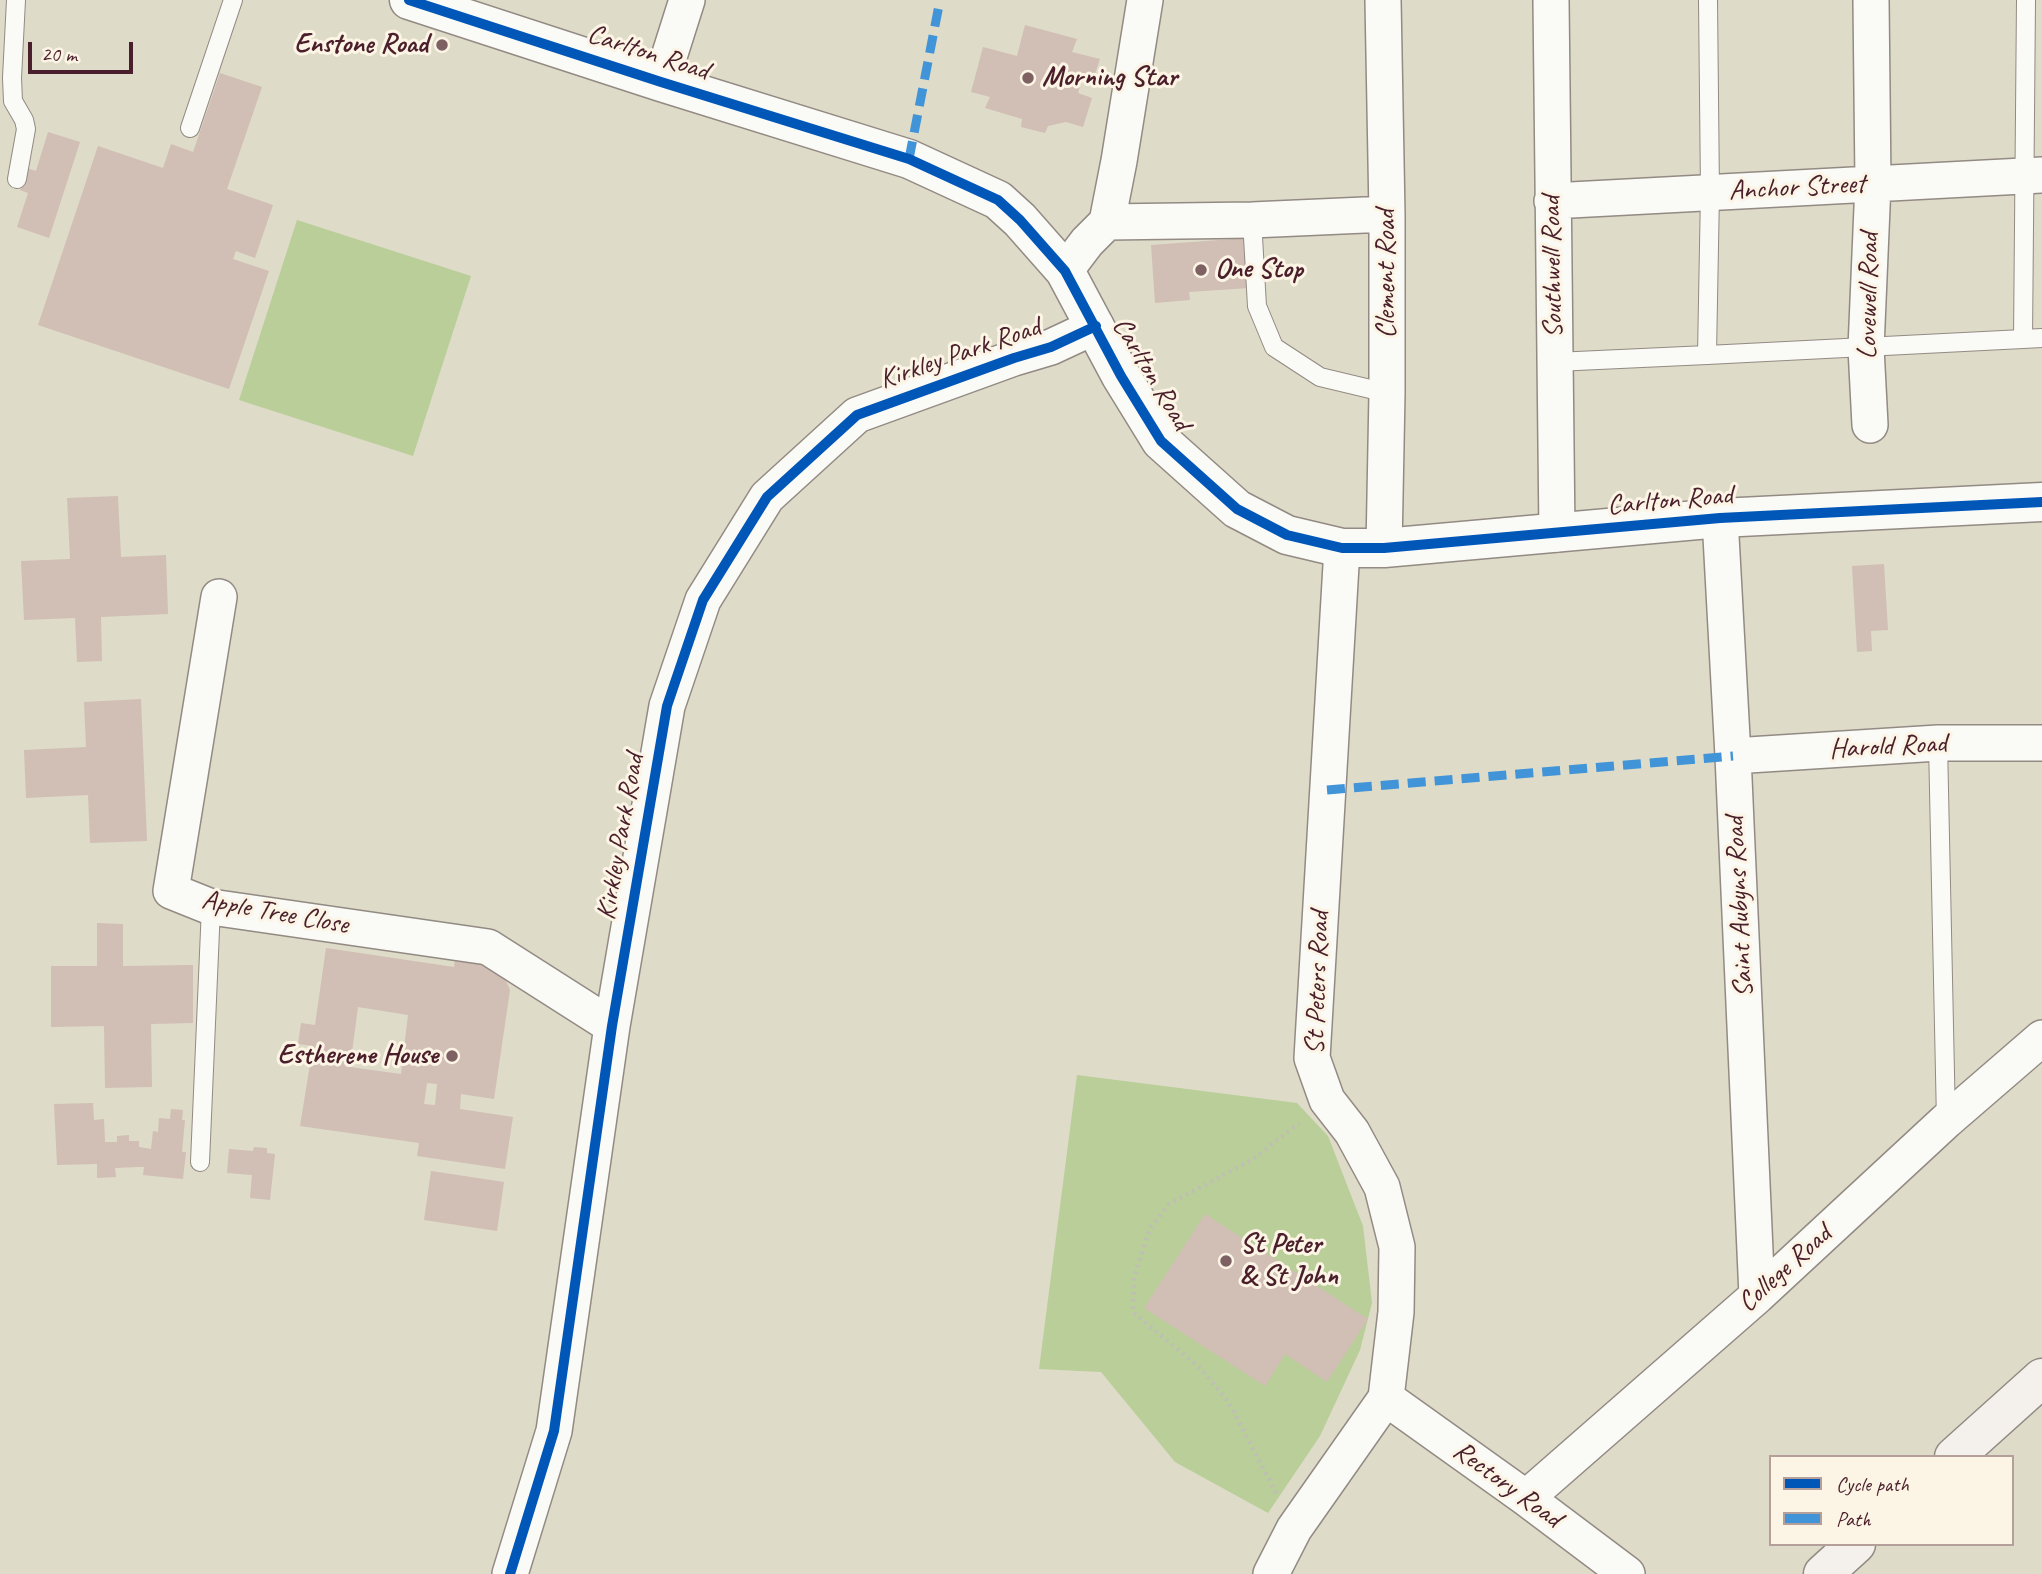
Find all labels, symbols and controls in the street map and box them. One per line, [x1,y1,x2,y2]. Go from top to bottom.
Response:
street label: Carlton Road [583,18,713,88]
scale bar [32,28,136,72]
place label: Enstone Road [294,28,428,62]
marker: Enstone Road [434,37,450,53]
text: 20 m [41,41,77,67]
place label: Morning Star [1042,61,1177,95]
marker: Morning Star [1020,70,1036,86]
street label: Anchor Street [1728,168,1866,208]
street label: Southwell Road [1535,196,1571,338]
street label: Clement Road [1370,210,1404,338]
street label: Lovewell Road [1851,232,1887,360]
place label: One Stop [1215,253,1303,287]
marker: One Stop [1193,262,1209,278]
street label: Kirkley Park Road [875,311,1045,397]
street label: Carlton Road [1104,311,1198,437]
street label: Carlton Road [1606,479,1734,523]
street label: Harold Road [1829,727,1947,767]
street label: Kirkley Park Road [590,751,652,923]
street label: Saint Aubyns Road [1718,816,1762,998]
street label: Apple Tree Close [199,884,351,942]
street label: St Peters Road [1299,911,1337,1055]
place label: Estherene House [278,1039,438,1073]
marker: Estherene House [444,1048,460,1064]
street label: College Road [1731,1218,1839,1320]
place label: St Peter & St John [1240,1228,1338,1294]
marker: St Peter & St John [1218,1253,1234,1269]
street label: Rectory Road [1446,1434,1568,1536]
legend [1769,1455,2014,1546]
text: Cycle path [1836,1471,1909,1497]
text: Path [1836,1506,1871,1532]

